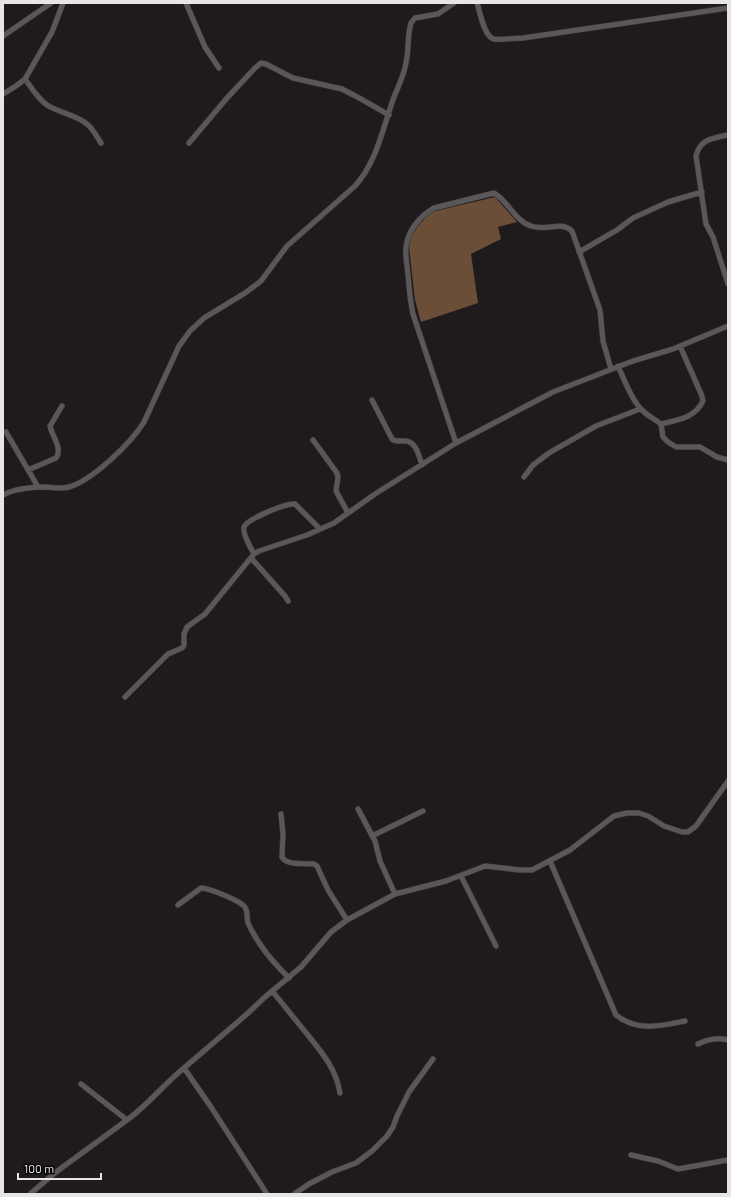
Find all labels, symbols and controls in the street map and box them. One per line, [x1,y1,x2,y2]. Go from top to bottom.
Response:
scale bar [18,1155,101,1181]
text: 100 m [24,1161,54,1175]

